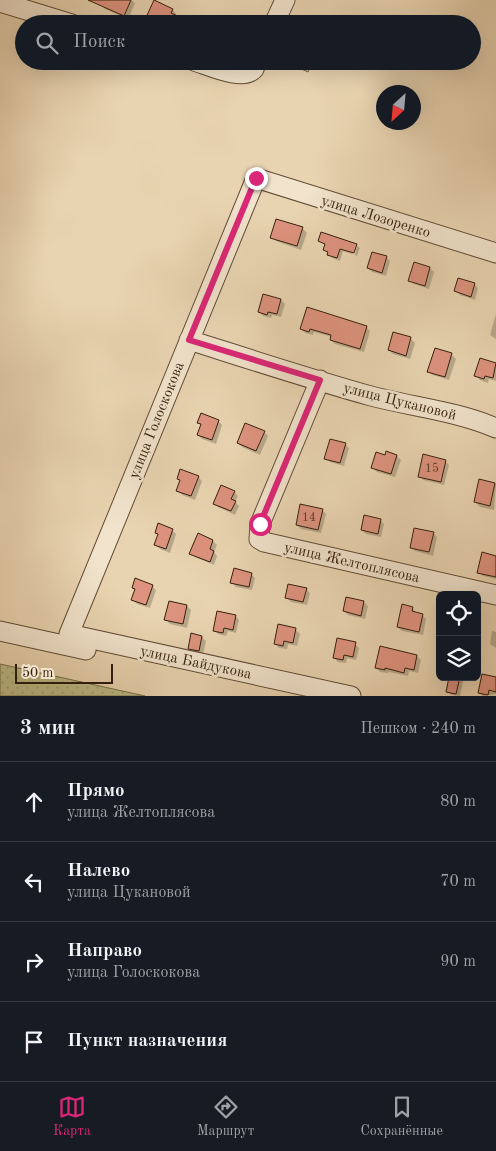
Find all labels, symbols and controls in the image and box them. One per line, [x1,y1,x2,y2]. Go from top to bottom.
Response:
search box [15,15,481,70]
icon: search [33,29,61,57]
text: Поиск [73,33,125,52]
north arrow [376,85,421,130]
route end [245,167,268,190]
street label: улица Лозоренко [319,194,432,241]
street label: улица Голоскокова [127,359,188,481]
street label: улица Цукановой [342,381,458,424]
house number: 15 [425,462,439,475]
house number: 14 [302,512,316,524]
route start [249,513,272,536]
street label: улица Желтоплясова [282,541,422,587]
map controls [436,591,481,681]
button: locate [436,591,481,636]
button: layers [436,636,481,681]
street label: улица Байдукова [139,644,253,683]
scale bar [15,661,112,684]
text: 50 m [22,666,53,680]
text: 3 мин [20,718,75,739]
text: Пешком · 240 m [360,721,476,737]
text: Прямо [67,782,125,801]
icon: ahead [20,788,48,816]
text: 80 m [440,794,476,810]
text: улица Желтоплясова [67,805,215,821]
text: Налево [67,862,130,881]
icon: left [20,868,48,896]
text: 70 m [440,874,476,890]
text: улица Цукановой [67,885,191,901]
text: Направо [67,942,142,961]
icon: right [20,948,48,976]
text: 90 m [440,954,476,970]
text: улица Голоскокова [67,965,200,981]
icon: arrive [20,1028,48,1056]
text: Пункт назначения [67,1032,227,1051]
tab: Карта [53,1093,91,1140]
tab: Маршрут [197,1093,254,1140]
tab: Сохранённые [360,1093,443,1140]

